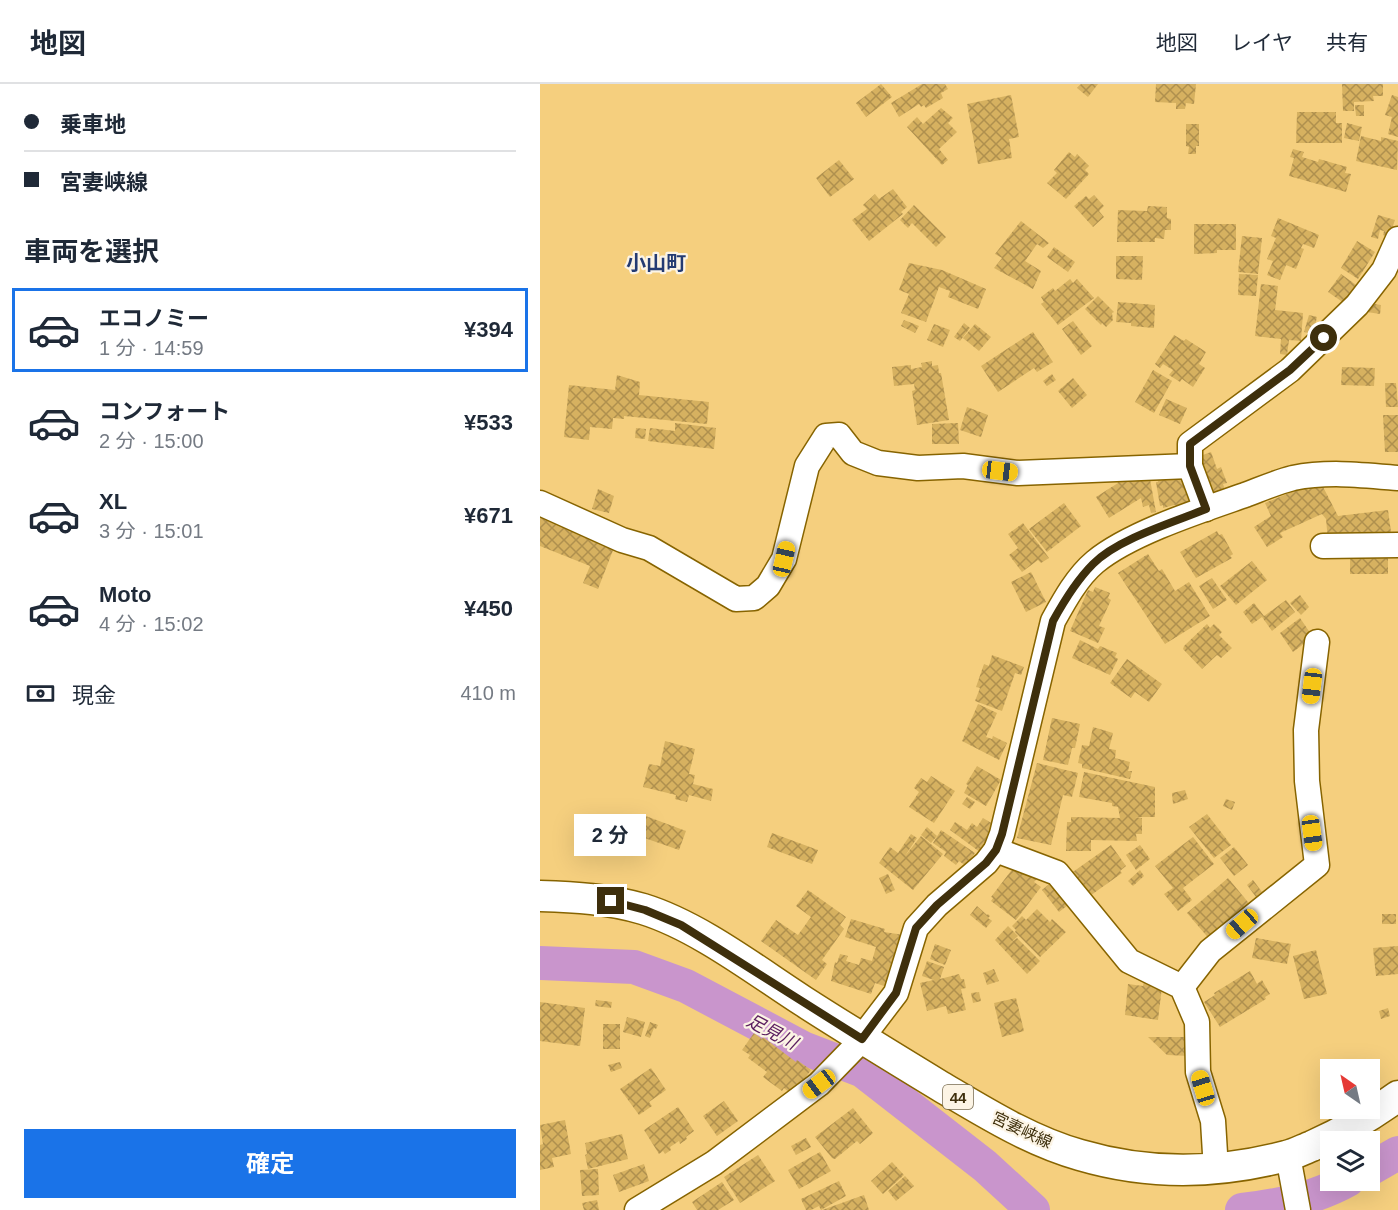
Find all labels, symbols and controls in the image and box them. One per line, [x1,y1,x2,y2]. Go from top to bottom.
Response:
text: 地図 [30,28,86,59]
text: 地図 [1156,31,1198,54]
text: レイヤ [1231,31,1293,54]
text: 共有 [1326,31,1368,54]
text: 乗車地 [60,112,126,137]
text: 宮妻峡線 [60,170,148,195]
text: 車両を選択 [24,237,159,267]
district label: 小山町 [626,252,686,274]
icon: car [27,303,81,357]
text: エコノミー [99,306,209,331]
text: ¥394 [464,317,513,342]
route start [1310,324,1337,351]
text: 1 分 · 14:59 [99,337,204,359]
icon: car [27,396,81,450]
text: コンフォート [99,399,230,424]
text: ¥533 [464,410,513,435]
text: 2 分 · 15:00 [99,430,204,452]
car [981,460,1019,482]
icon: car [27,489,81,543]
text: XL [99,489,127,514]
text: ¥671 [464,503,513,528]
text: 3 分 · 15:01 [99,520,204,542]
car [771,539,797,579]
icon: car [27,582,81,636]
text: Moto [99,582,152,607]
text: ¥450 [464,596,513,621]
text: 4 分 · 15:02 [99,613,204,635]
car [1301,667,1323,705]
icon: cash [24,677,57,710]
text: 410 m [460,682,516,704]
text: 現金 [72,683,116,708]
callout: 2 分 [575,814,647,856]
car [1301,814,1323,852]
text: 2 分 [592,824,628,846]
route end [597,887,624,914]
car [1223,905,1261,943]
water label: 足見川 [743,1010,802,1054]
north arrow [1320,1059,1380,1119]
map controls [1320,1059,1380,1191]
car [799,1066,839,1102]
car [1189,1068,1217,1108]
road number: 44 [943,1085,973,1109]
street label: 宮妻峡線 [989,1109,1055,1151]
button: 確定 [24,1129,516,1198]
button: layers [1320,1131,1380,1191]

